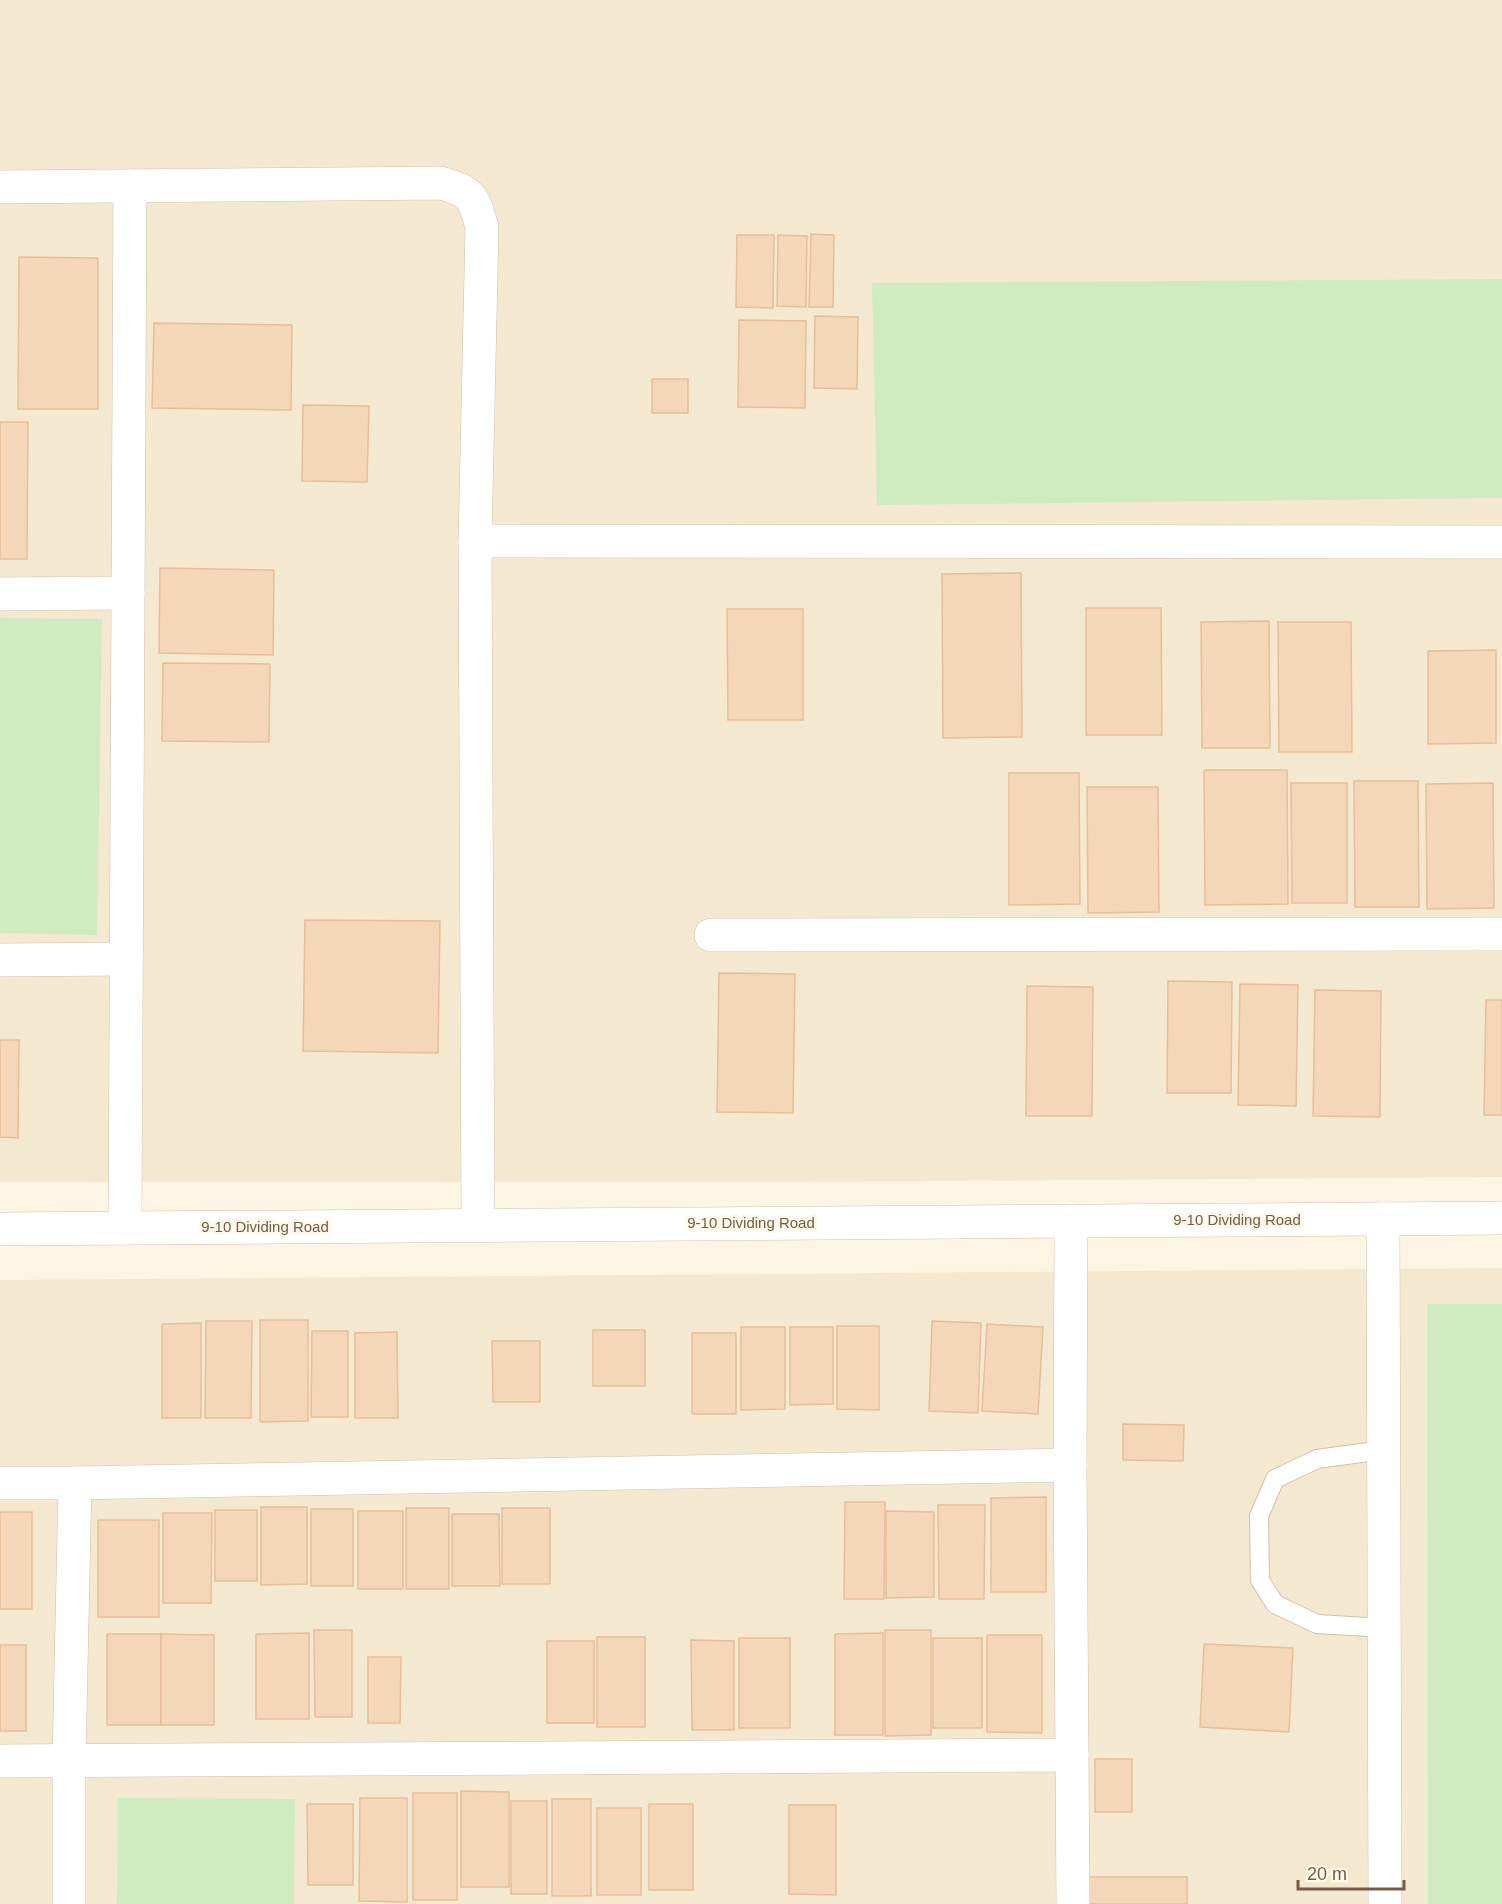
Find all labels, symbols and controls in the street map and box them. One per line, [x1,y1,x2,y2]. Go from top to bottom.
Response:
street label: 9-10 Dividing Road [1173,1211,1301,1228]
street label: 9-10 Dividing Road [687,1214,815,1231]
street label: 9-10 Dividing Road [201,1218,329,1235]
scale bar [1298,1853,1404,1891]
text: 20 m [1307,1864,1347,1884]

